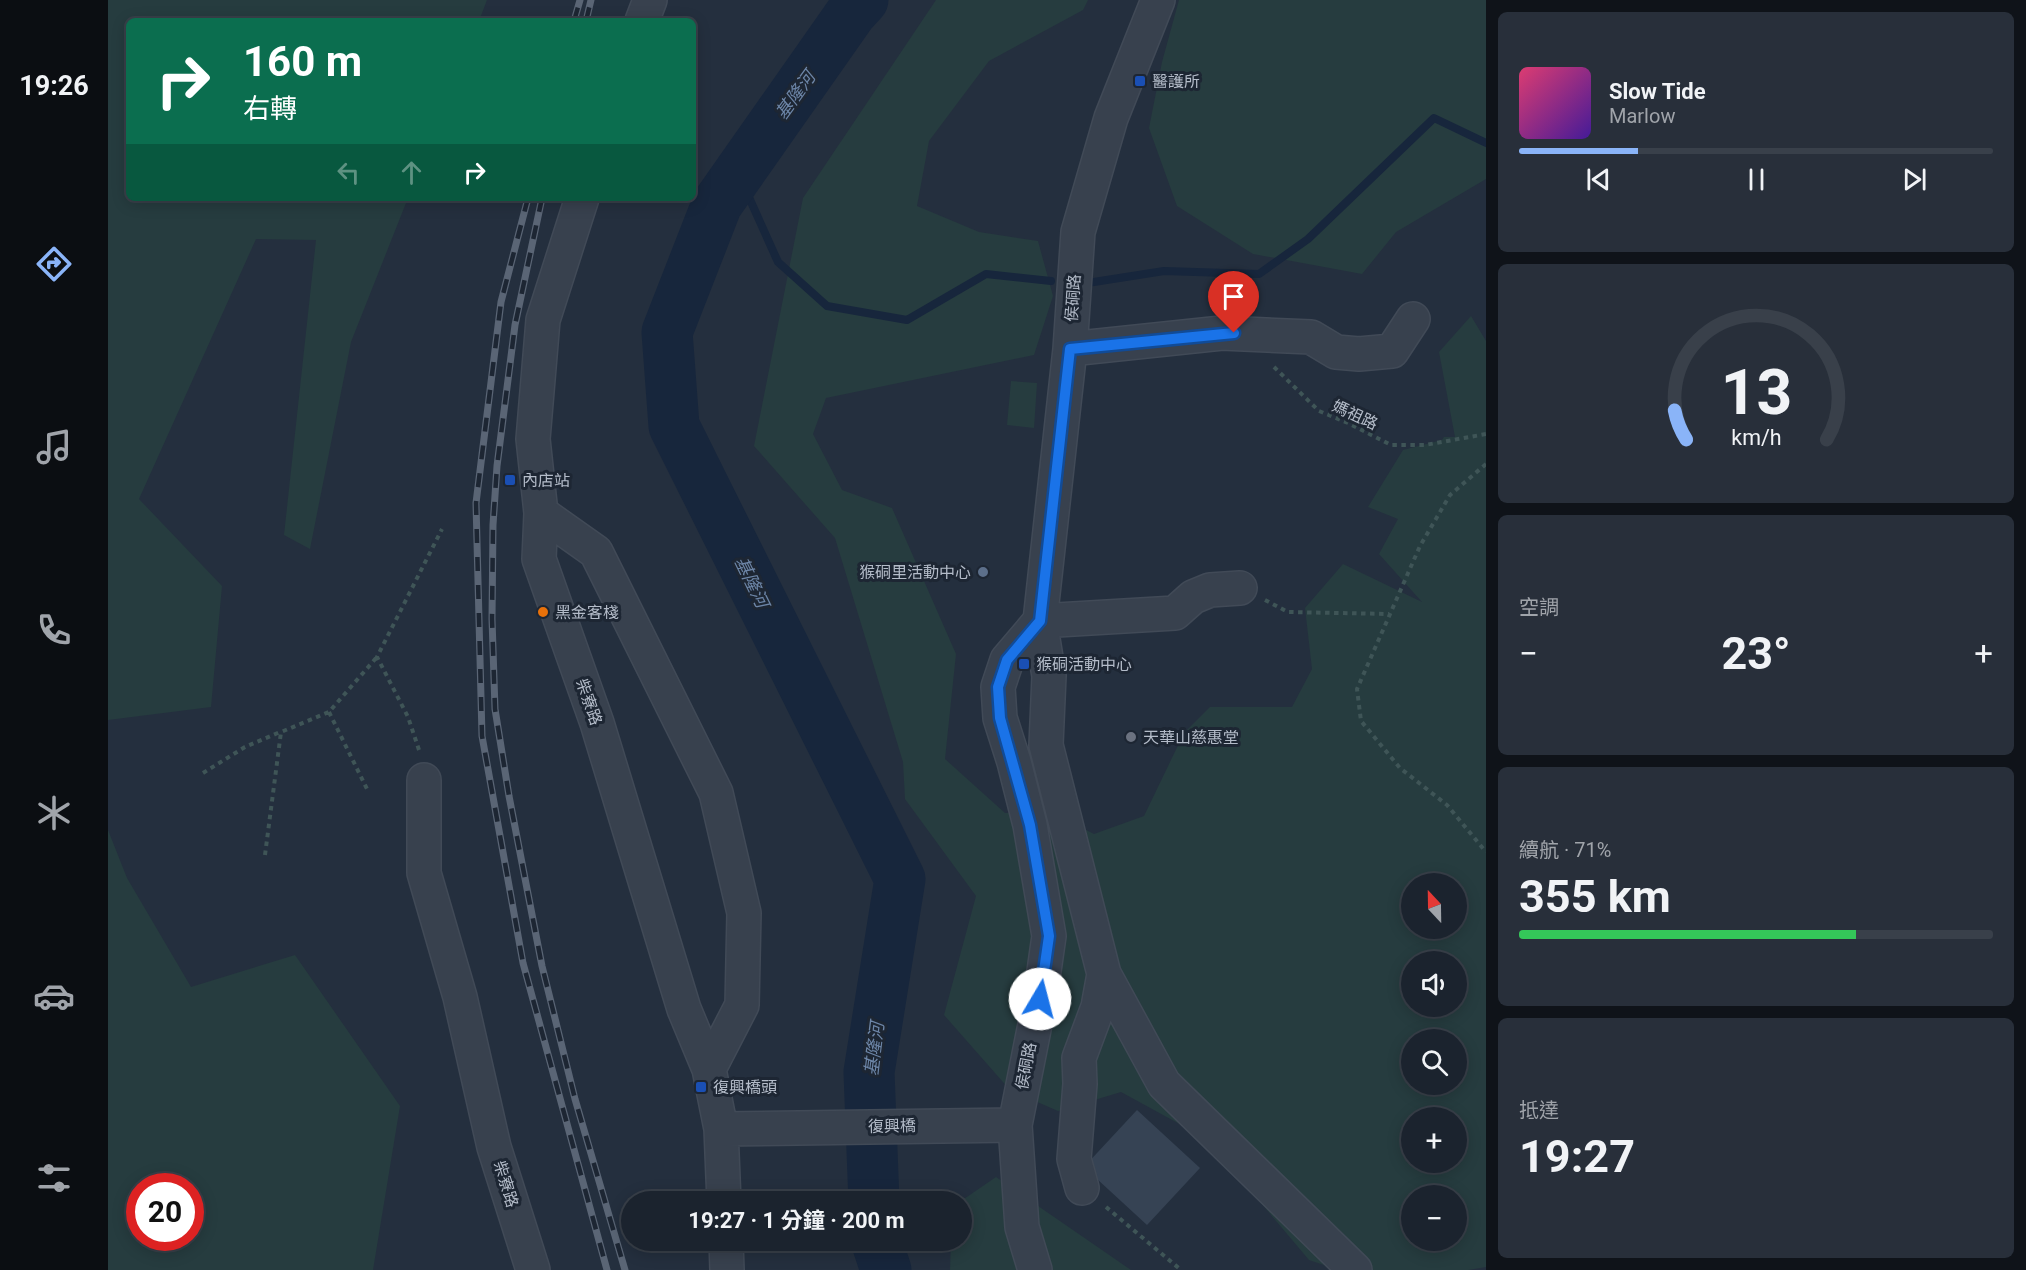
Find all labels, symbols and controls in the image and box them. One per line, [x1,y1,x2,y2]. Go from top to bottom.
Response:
text: 160 m [243,37,362,86]
icon: right [144,42,222,120]
water label: 基隆河 [771,65,821,123]
text: 19:26 [19,70,89,102]
place label: 醫護所 [1152,72,1200,91]
marker: 醫護所 [1133,74,1147,88]
text: Slow Tide [1609,79,1706,104]
text: 右轉 [243,93,297,125]
text: Marlow [1609,104,1675,128]
icon: left [332,156,365,189]
icon: ahead [395,156,428,189]
icon: right [458,156,491,189]
icon: previous [1582,163,1615,196]
icon: pause [1740,163,1773,196]
icon: next [1898,163,1931,196]
icon: directions [33,243,75,285]
pin [1208,271,1259,333]
street label: 侯硐路 [1062,273,1084,323]
icon: arrive [1217,280,1250,313]
text: 13 [1720,357,1792,430]
street label: 媽祖路 [1329,396,1381,434]
icon: music [33,426,75,468]
text: km/h [1731,426,1781,451]
place label: 內店站 [522,471,570,490]
marker: 內店站 [503,473,517,487]
water label: 基隆河 [731,553,775,614]
place label: 猴硐里活動中心 [859,563,971,582]
marker: 猴硐里活動中心 [976,565,990,579]
text: 空調 [1519,595,1559,619]
place label: 黑金客棧 [555,603,619,622]
marker: 黑金客棧 [536,605,550,619]
icon: phone [33,609,75,651]
text: 23° [1721,627,1791,680]
text: − [1519,634,1538,673]
text: + [1974,634,1993,673]
place label: 猴硐活動中心 [1036,655,1132,674]
marker: 猴硐活動中心 [1017,657,1031,671]
street label: 柴寮路 [572,676,606,728]
place label: 天華山慈惠堂 [1143,728,1239,747]
marker: 天華山慈惠堂 [1124,730,1138,744]
icon: climate [33,792,75,834]
text: 續航 · 71% [1519,838,1611,862]
text: 355 km [1519,870,1671,923]
north arrow [1401,873,1467,939]
map controls [1401,873,1467,1251]
button: sound [1401,951,1467,1017]
position arrow [1008,967,1072,1031]
icon: car [33,975,75,1017]
water label: 基隆河 [860,1018,888,1077]
button: search [1401,1029,1467,1095]
street label: 侯硐路 [1012,1041,1040,1091]
place label: 復興橋頭 [713,1078,777,1097]
marker: 復興橋頭 [694,1080,708,1094]
text: 抵達 [1519,1098,1559,1122]
button: + [1401,1107,1467,1173]
street label: 復興橋 [868,1116,916,1136]
text: 19:27 [1519,1130,1635,1183]
icon: filters [33,1157,75,1199]
street label: 柴寮路 [490,1158,522,1210]
speed limit sign: 20 [126,1173,204,1251]
button: − [1401,1185,1467,1251]
text: 19:27 · 1 分鐘 · 200 m [688,1208,905,1233]

